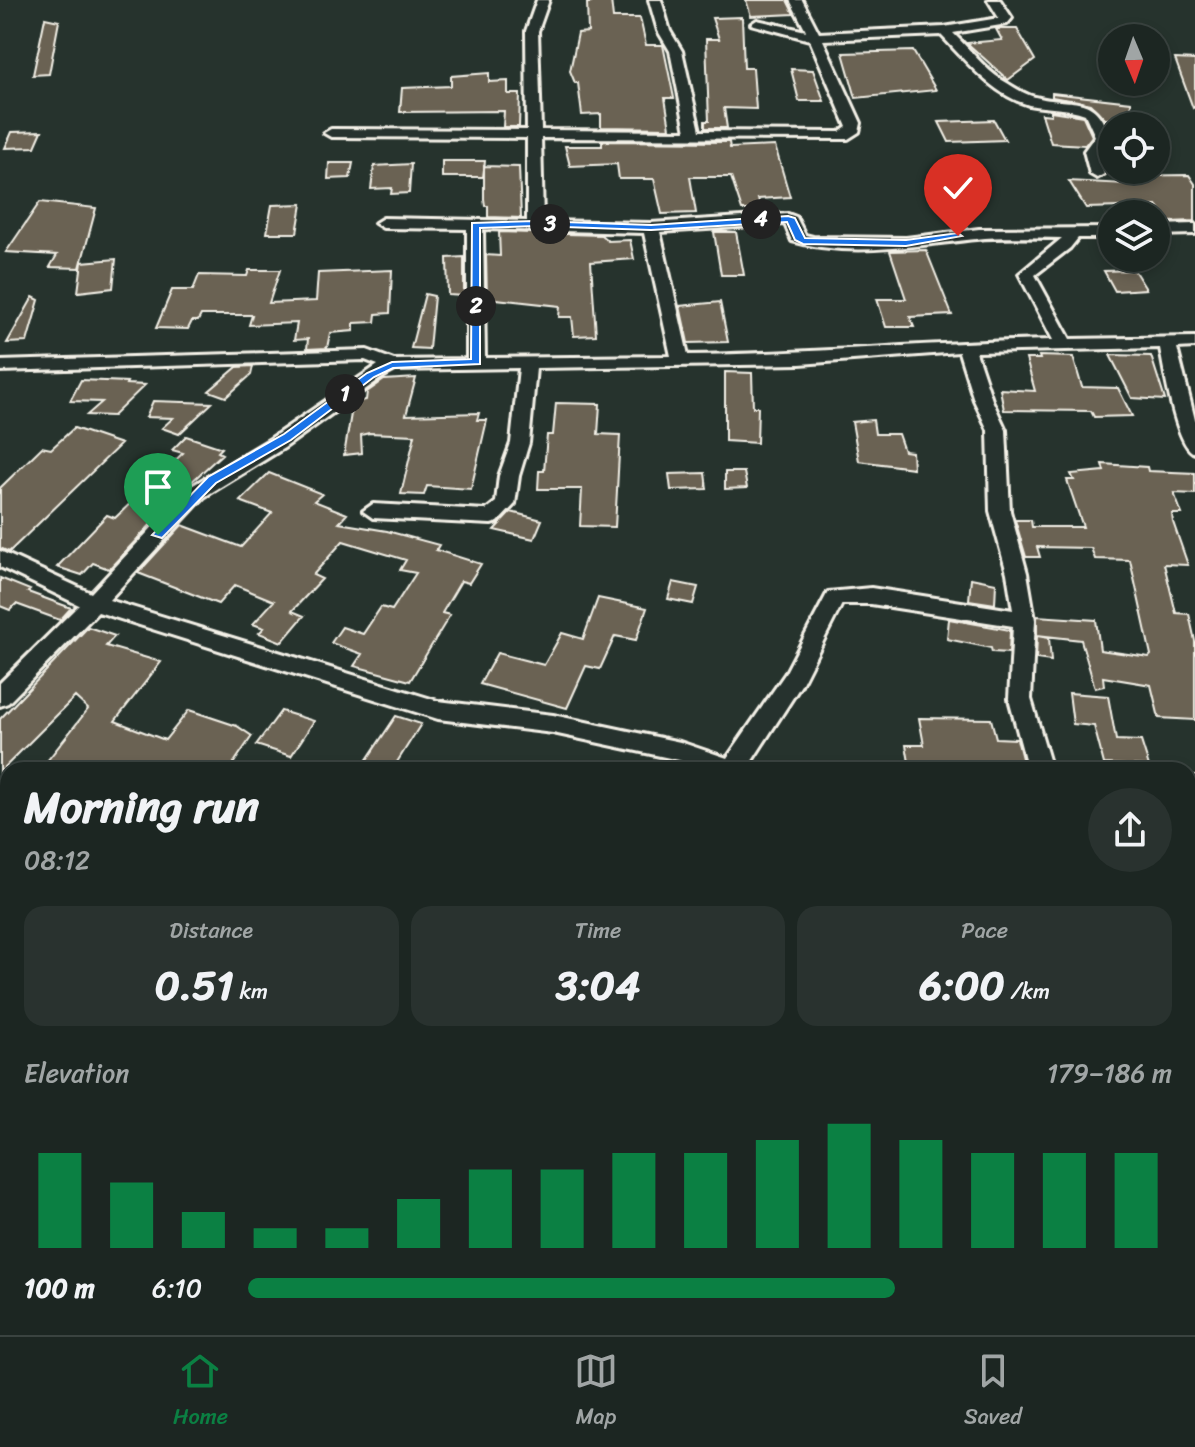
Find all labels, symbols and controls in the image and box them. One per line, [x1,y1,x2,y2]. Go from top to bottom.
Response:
north arrow [1098,24,1170,96]
map controls [1098,24,1170,272]
button: locate [1098,112,1170,184]
pin [924,154,992,236]
icon: check [936,166,980,210]
pin: 4 [741,199,781,239]
text: 4 [754,199,768,238]
button: layers [1098,200,1170,272]
pin: 3 [530,204,570,244]
text: 3 [544,204,556,243]
pin: 2 [456,286,496,326]
text: 2 [470,286,482,325]
pin: 1 [325,374,365,414]
text: 1 [340,374,350,413]
pin [124,453,192,535]
icon: arrive [136,465,180,509]
text: Morning run [24,768,259,846]
button: share [1088,788,1172,872]
text: 08:12 [24,837,90,883]
text: Distance [170,911,253,950]
text: Time [575,911,621,950]
text: Pace [961,911,1008,950]
text: 0.51 [155,950,234,1021]
text: 3:04 [556,950,640,1021]
text: 6:00 [919,950,1005,1021]
text: km [234,972,268,1011]
text: /km [1005,972,1050,1011]
text: Elevation [24,1050,129,1096]
text: 179–186 m [1047,1050,1172,1096]
text: 100 m [24,1265,95,1311]
text: 6:10 [152,1265,202,1311]
tab: Home [173,1349,228,1436]
tab: Map [574,1349,618,1436]
tab: Saved [964,1349,1022,1436]

